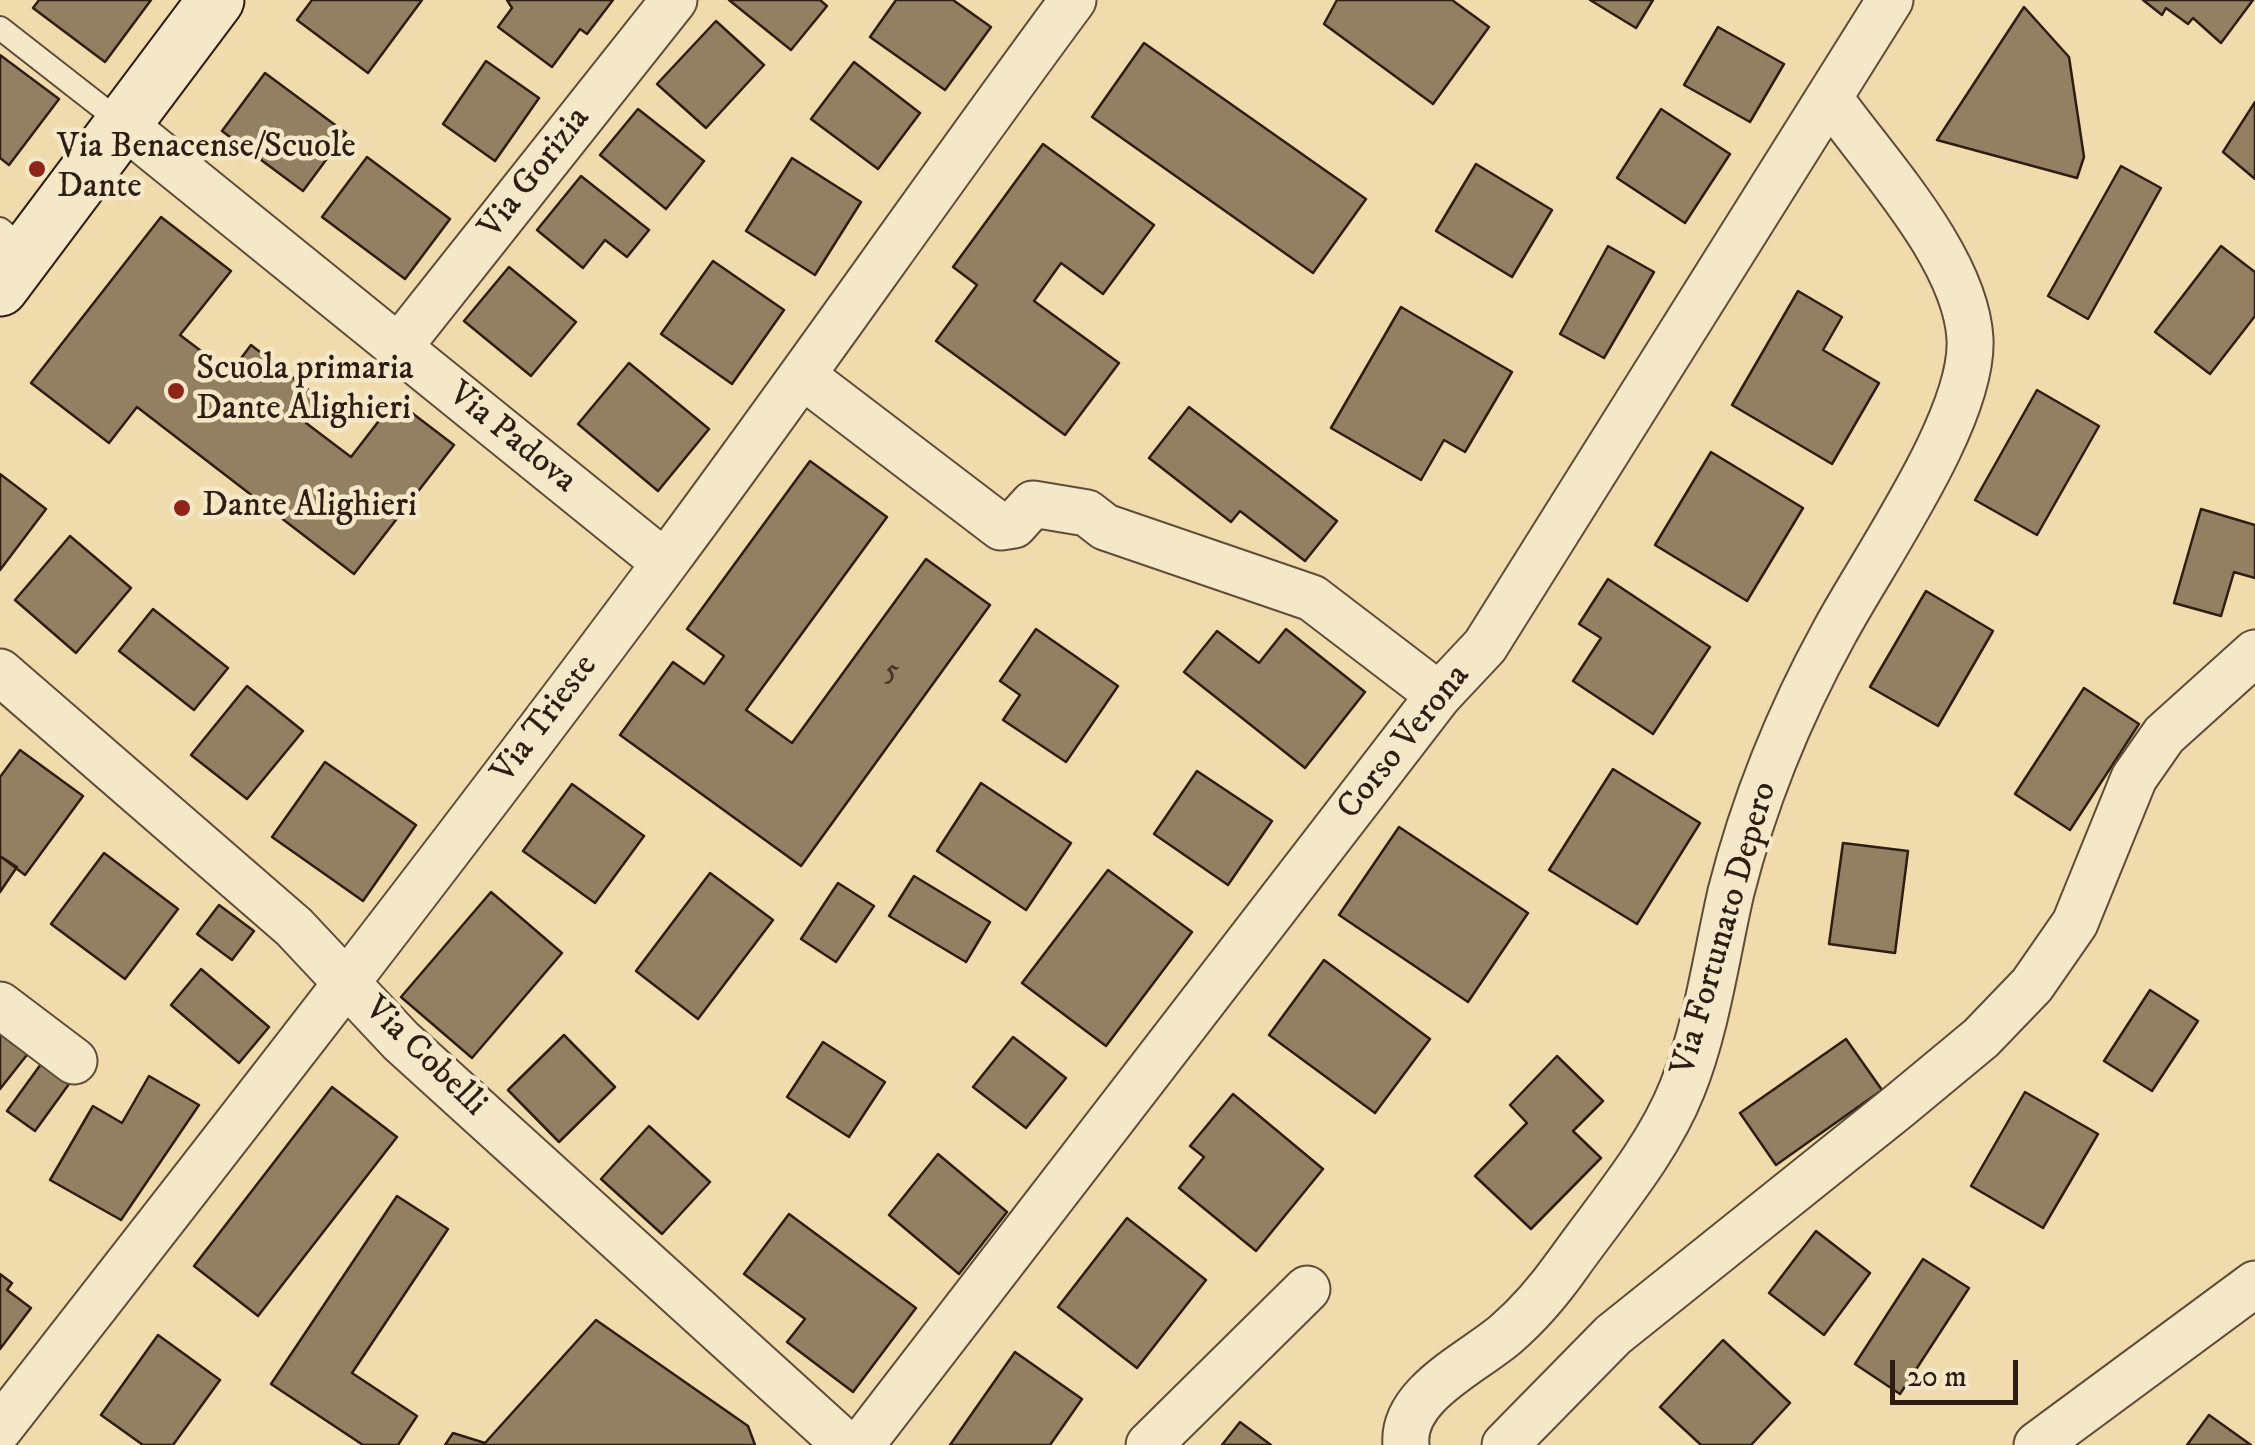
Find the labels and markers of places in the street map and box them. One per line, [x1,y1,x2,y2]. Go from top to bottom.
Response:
place label: Via Benacense/Scuole Dante [57,128,356,210]
marker: Via Benacense/Scuole Dante [26,158,48,180]
place label: Scuola primaria Dante Alighieri [196,350,414,432]
marker: Scuola primaria Dante Alighieri [165,380,187,402]
place label: Dante Alighieri [202,487,417,529]
marker: Dante Alighieri [171,497,193,519]

